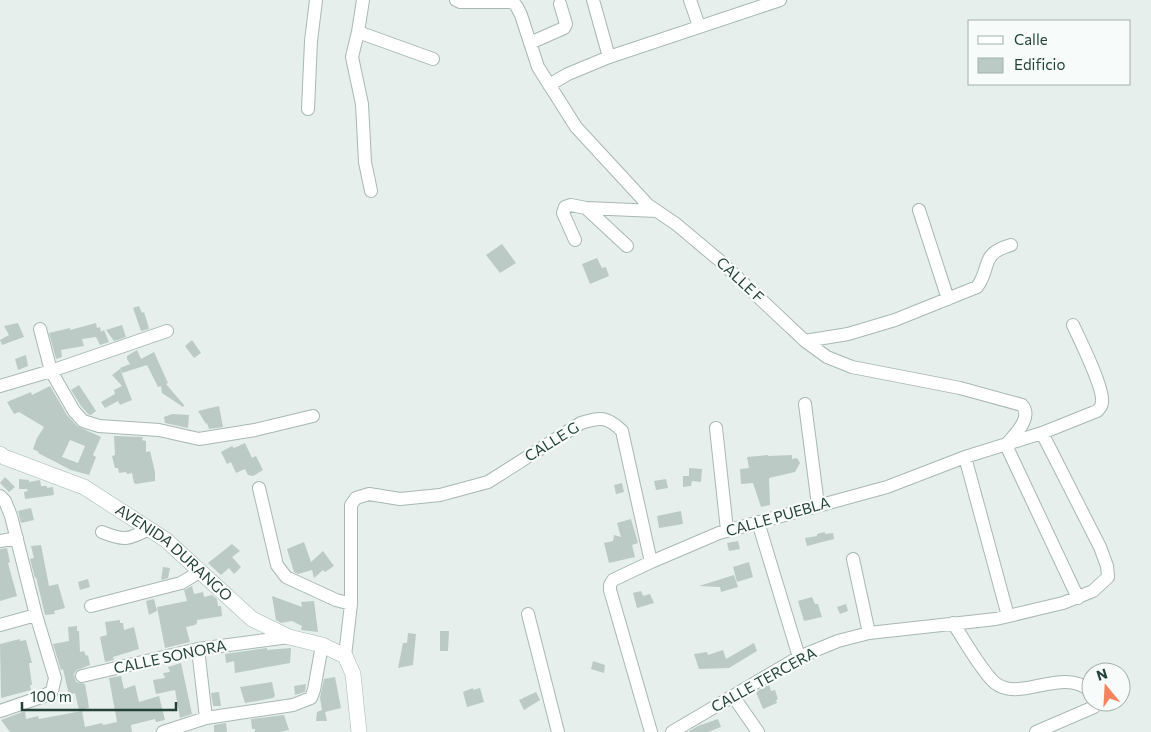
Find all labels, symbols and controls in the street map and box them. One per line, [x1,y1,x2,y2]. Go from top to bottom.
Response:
legend [968,20,1131,85]
text: Calle [1014,30,1048,48]
text: Edificio [1014,55,1065,73]
street label: CALLE F [713,253,768,306]
street label: CALLE G [521,417,582,465]
street label: CALLE PUEBLA [724,493,832,540]
street label: AVENIDA DURANGO [113,500,236,604]
street label: CALLE SONORA [112,635,228,677]
street label: CALLE TERCERA [708,643,819,715]
north arrow [1081,662,1131,712]
text: N [1094,664,1109,684]
scale bar [22,680,176,712]
text: 100 m [30,687,72,705]

